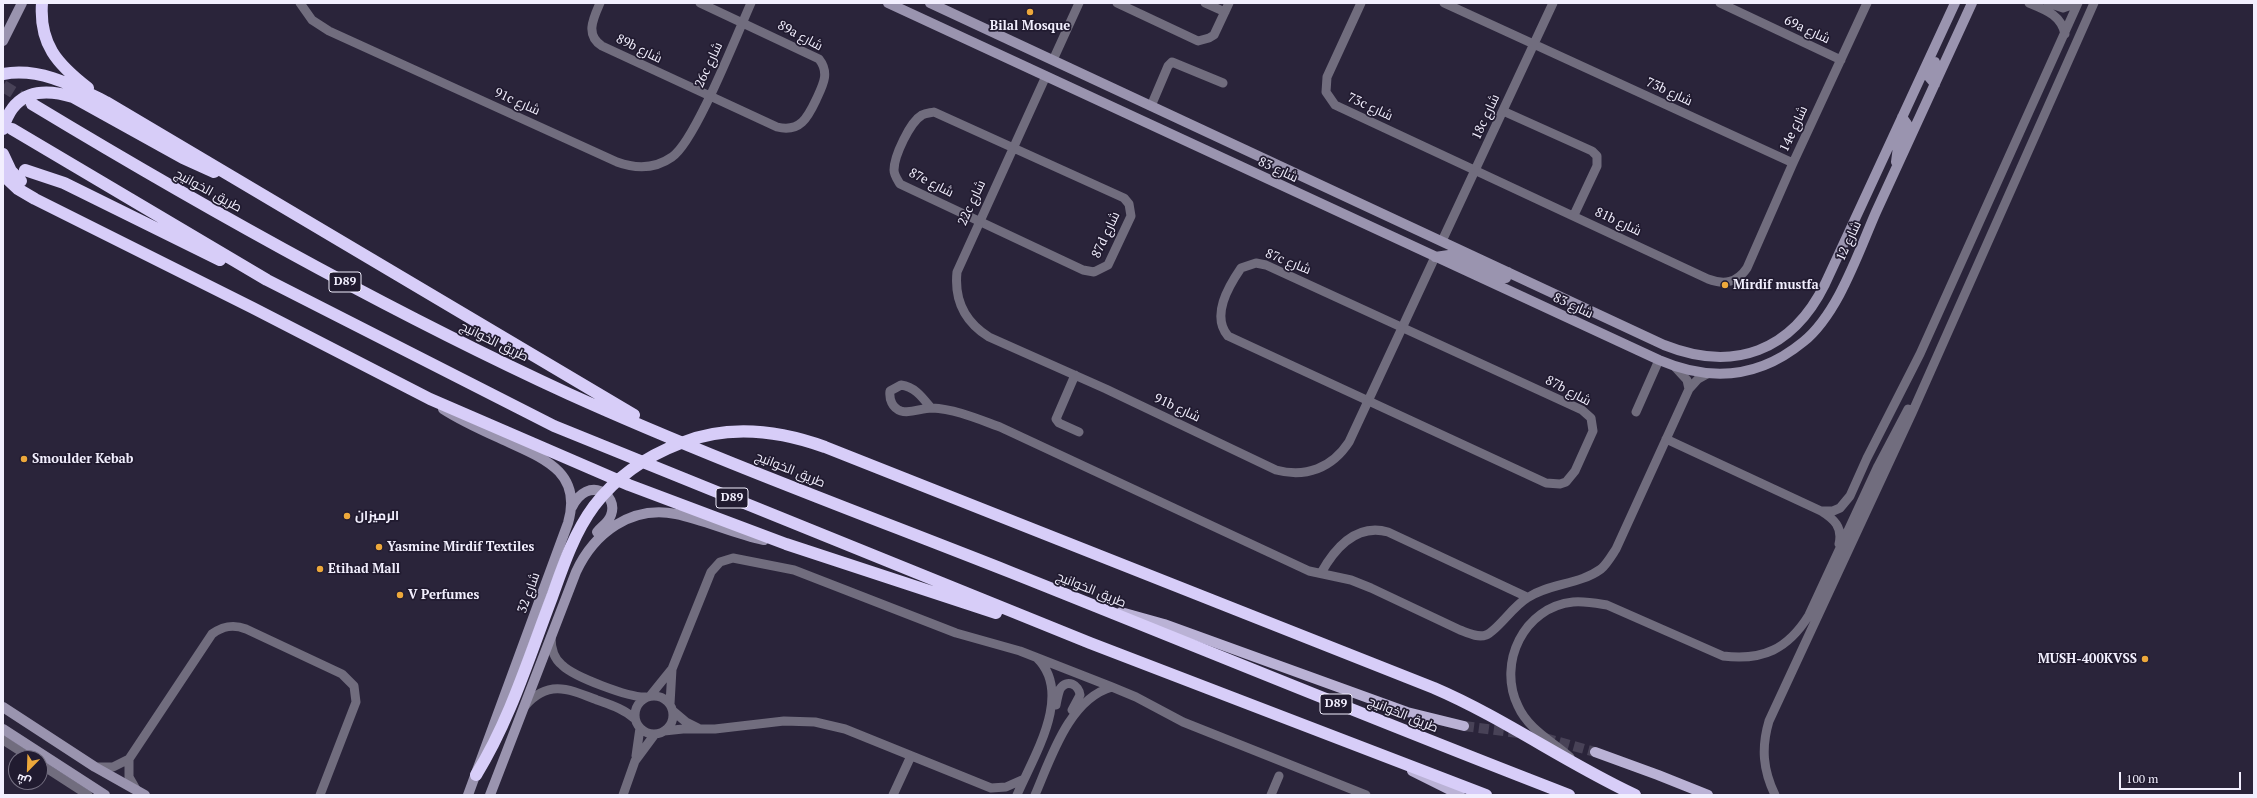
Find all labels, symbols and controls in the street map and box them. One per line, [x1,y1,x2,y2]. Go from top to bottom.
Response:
marker: Bilal Mosque [1025,7,1035,17]
street label: 69a شارع [1782,13,1832,47]
street label: 89a شارع [775,18,825,54]
place label: Bilal Mosque [990,18,1070,34]
street label: 89b شارع [613,31,665,67]
street label: 26c شارع [692,40,726,90]
street label: 73b شارع [1643,75,1695,109]
street label: 91c شارع [492,85,542,119]
street label: 73c شارع [1345,90,1395,124]
street label: 18c شارع [1469,92,1503,142]
street label: 14e شارع [1777,104,1811,154]
street label: شارع 83 [1256,154,1300,186]
street label: 87e شارع [906,165,956,201]
street label: طريق الخوانيج [172,166,244,216]
street label: 22c شارع [955,178,989,228]
street label: 81b شارع [1592,205,1644,239]
street label: 87d شارع [1088,209,1124,261]
street label: شارع 12 [1833,219,1865,263]
street label: 87c شارع [1263,246,1313,278]
road number: D89 [329,272,361,292]
place label: Mirdif mustfa [1733,277,1819,293]
marker: Mirdif mustfa [1720,280,1730,290]
street label: شارع 83 [1551,290,1595,322]
street label: طريق الخوانيج [457,319,531,365]
street label: 87b شارع [1543,373,1593,409]
street label: 91b شارع [1151,391,1203,425]
street label: طريق الخوانيج [753,449,827,491]
place label: Smoulder Kebab [32,451,133,467]
marker: Smoulder Kebab [19,454,29,464]
road number: D89 [716,488,748,508]
place label: الرميزان [355,508,399,524]
marker: الرميزان [342,511,352,521]
place label: Yasmine Mirdif Textiles [387,539,534,555]
marker: Yasmine Mirdif Textiles [374,542,384,552]
place label: Etihad Mall [328,561,400,577]
marker: Etihad Mall [315,564,325,574]
street label: طريق الخوانيج [1054,569,1128,611]
street label: شارع 32 [514,571,544,615]
place label: V Perfumes [408,587,479,603]
marker: V Perfumes [395,590,405,600]
place label: MUSH-400KVSS [2038,651,2137,667]
marker: MUSH-400KVSS [2140,654,2150,664]
road number: D89 [1320,694,1352,714]
street label: طريق الخوانيج [1366,694,1440,736]
north arrow [8,750,48,790]
scale bar [2121,764,2243,790]
text: ش [14,771,33,789]
text: 100 m [2126,771,2158,786]

